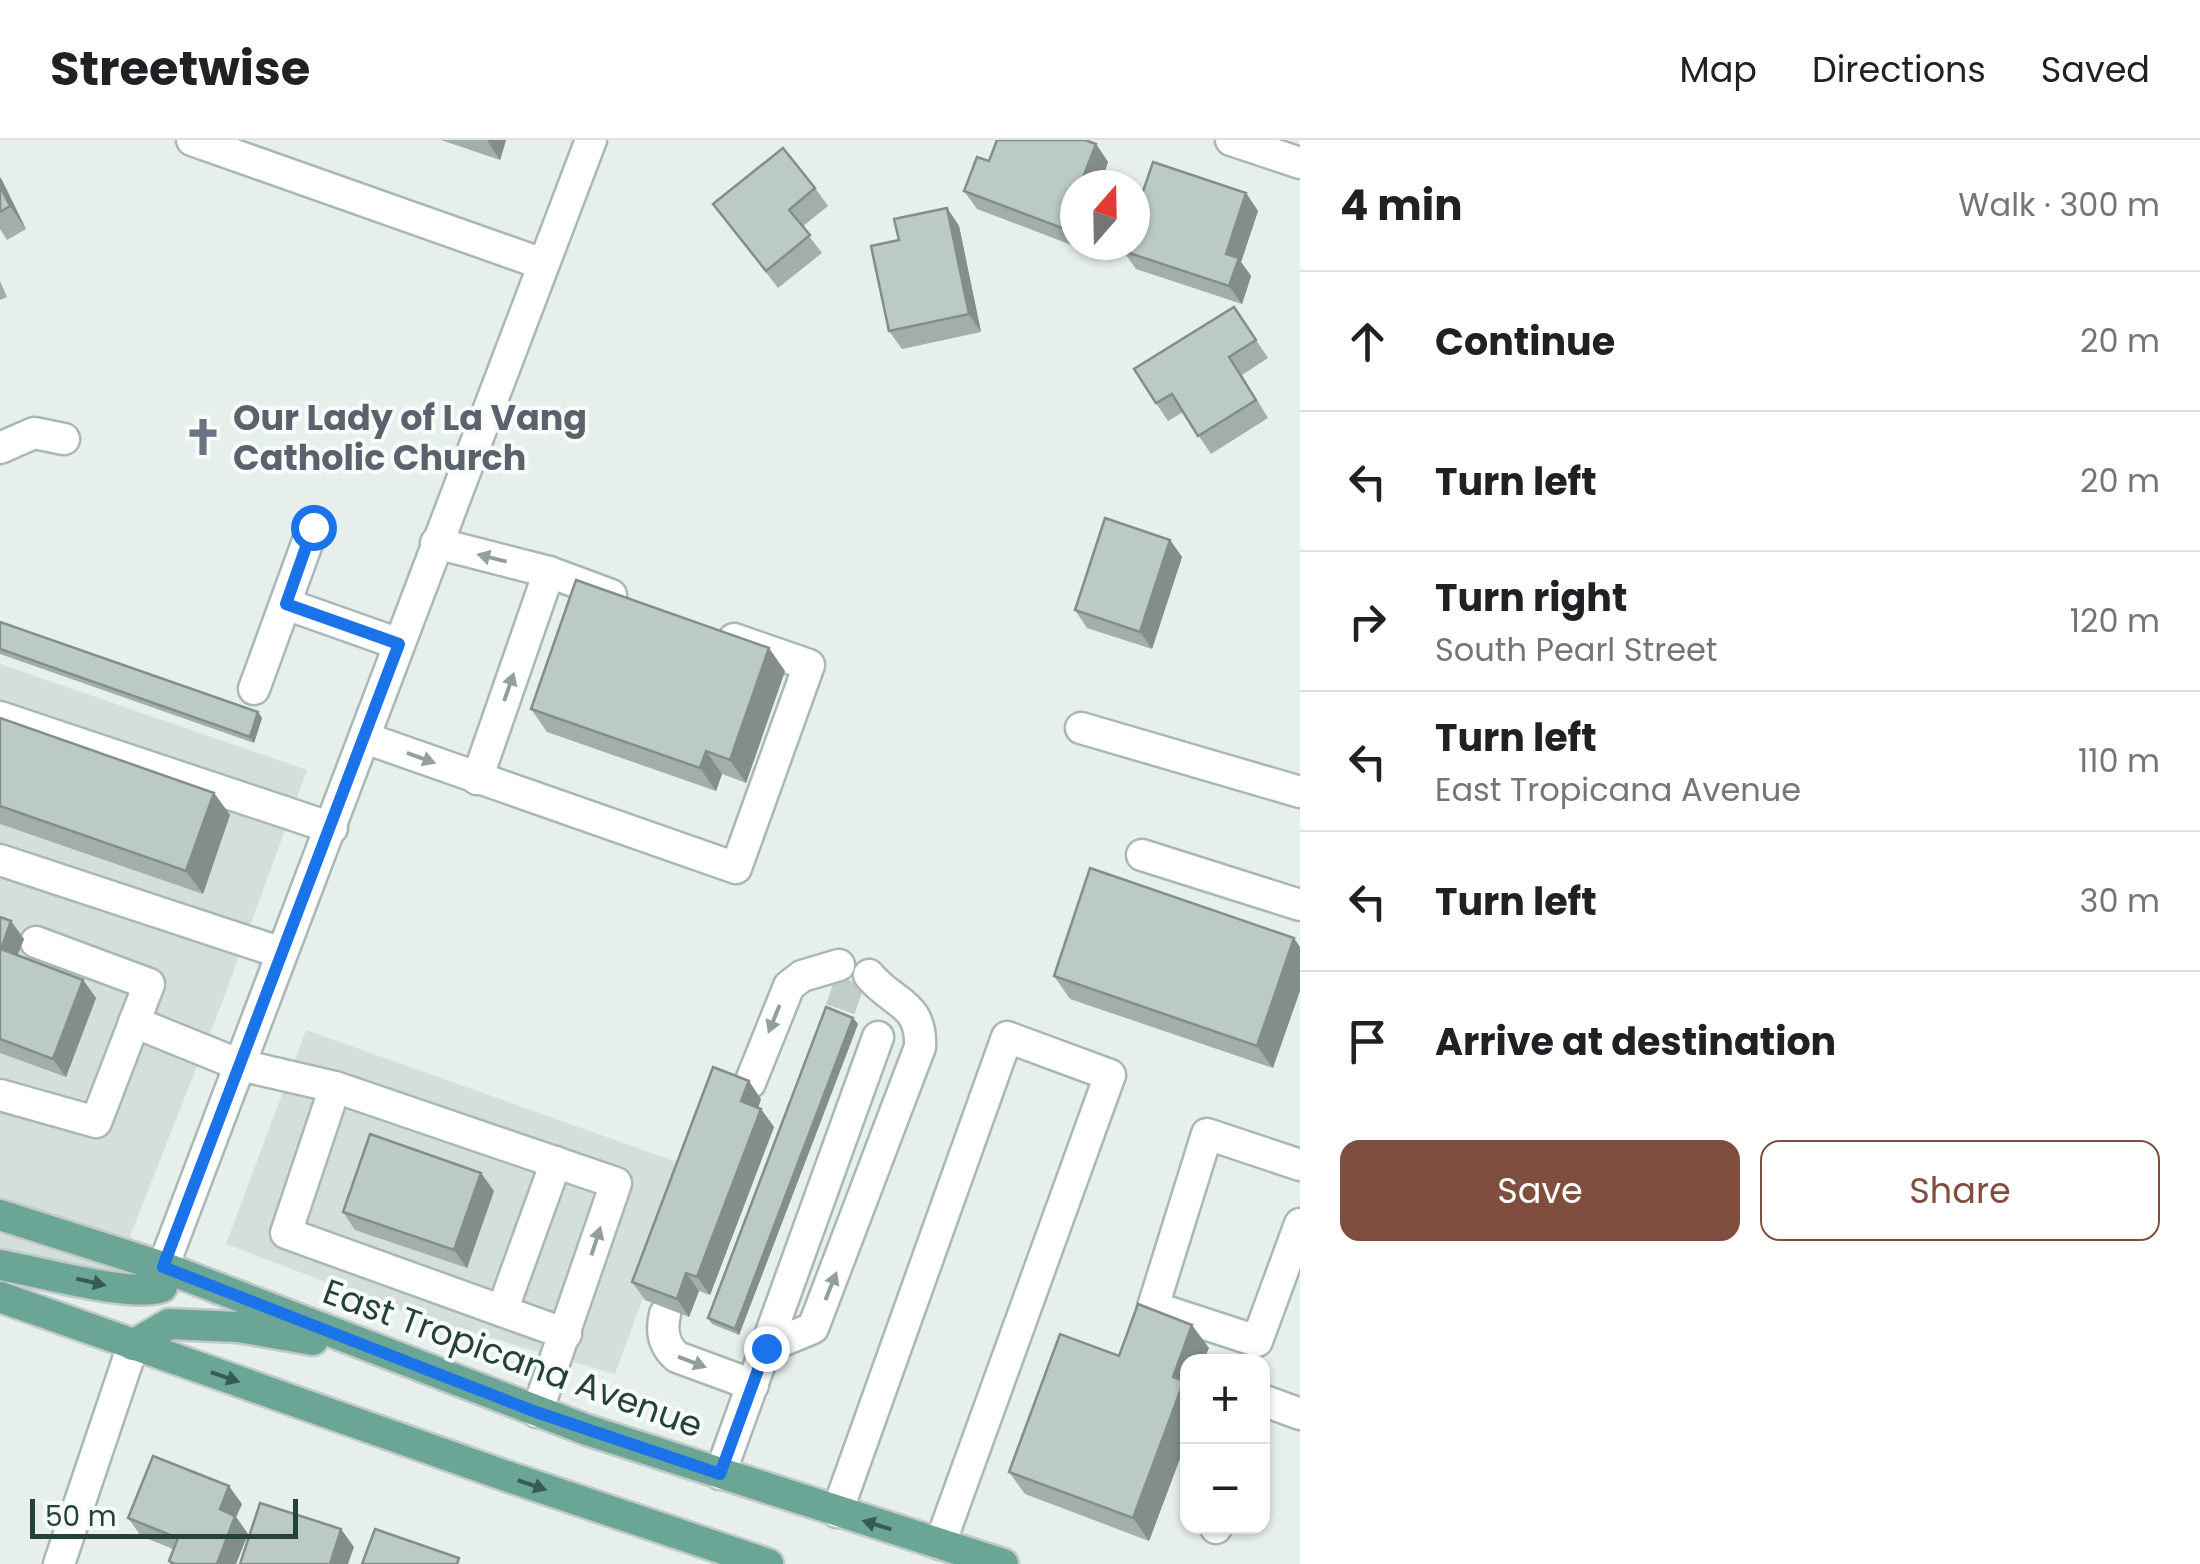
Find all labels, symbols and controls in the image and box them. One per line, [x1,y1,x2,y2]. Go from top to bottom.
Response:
text: Streetwise [50,35,310,102]
text: Map [1680,45,1757,94]
text: Directions [1812,45,1986,94]
text: Saved [2041,45,2150,94]
north arrow [1060,170,1150,260]
text: 4 min [1340,176,1463,235]
text: Walk · 300 m [1958,182,2160,227]
icon: ahead [1340,314,1395,369]
text: Continue [1435,315,1615,368]
text: 20 m [2080,318,2160,363]
place label: Our Lady of La Vang Catholic Church [233,393,587,482]
church icon: Our Lady of La Vang Catholic Church [182,416,224,458]
icon: left [1340,454,1395,509]
text: Turn left [1435,455,1597,508]
text: 20 m [2080,458,2160,503]
route start [291,505,337,551]
one-way arrow [476,550,507,565]
text: Turn right [1435,571,1627,624]
icon: right [1340,594,1395,649]
text: 120 m [2070,598,2160,643]
text: South Pearl Street [1435,627,1717,672]
one-way arrow [502,672,517,702]
text: Turn left [1435,711,1597,764]
icon: left [1340,734,1395,789]
text: 110 m [2078,738,2160,783]
one-way arrow [406,751,436,767]
text: East Tropicana Avenue [1435,767,1801,812]
icon: left [1340,874,1395,929]
text: Turn left [1435,875,1597,928]
text: 30 m [2080,878,2160,923]
one-way arrow [766,1004,782,1034]
icon: arrive [1340,1014,1395,1069]
text: Arrive at destination [1435,1015,1836,1068]
button: Save [1340,1140,1740,1241]
button: Share [1760,1140,2160,1241]
one-way arrow [590,1226,605,1256]
street label: East Tropicana Avenue [317,1267,709,1449]
one-way arrow [824,1270,840,1300]
one-way arrow [76,1275,107,1291]
route end [744,1326,790,1372]
map controls [1180,1354,1270,1534]
button: + [1180,1354,1270,1444]
one-way arrow [677,1355,707,1371]
one-way arrow [211,1370,241,1385]
button: − [1180,1444,1270,1534]
one-way arrow [517,1478,547,1493]
scale bar [30,1494,298,1538]
text: 50 m [45,1497,116,1536]
one-way arrow [861,1517,892,1532]

